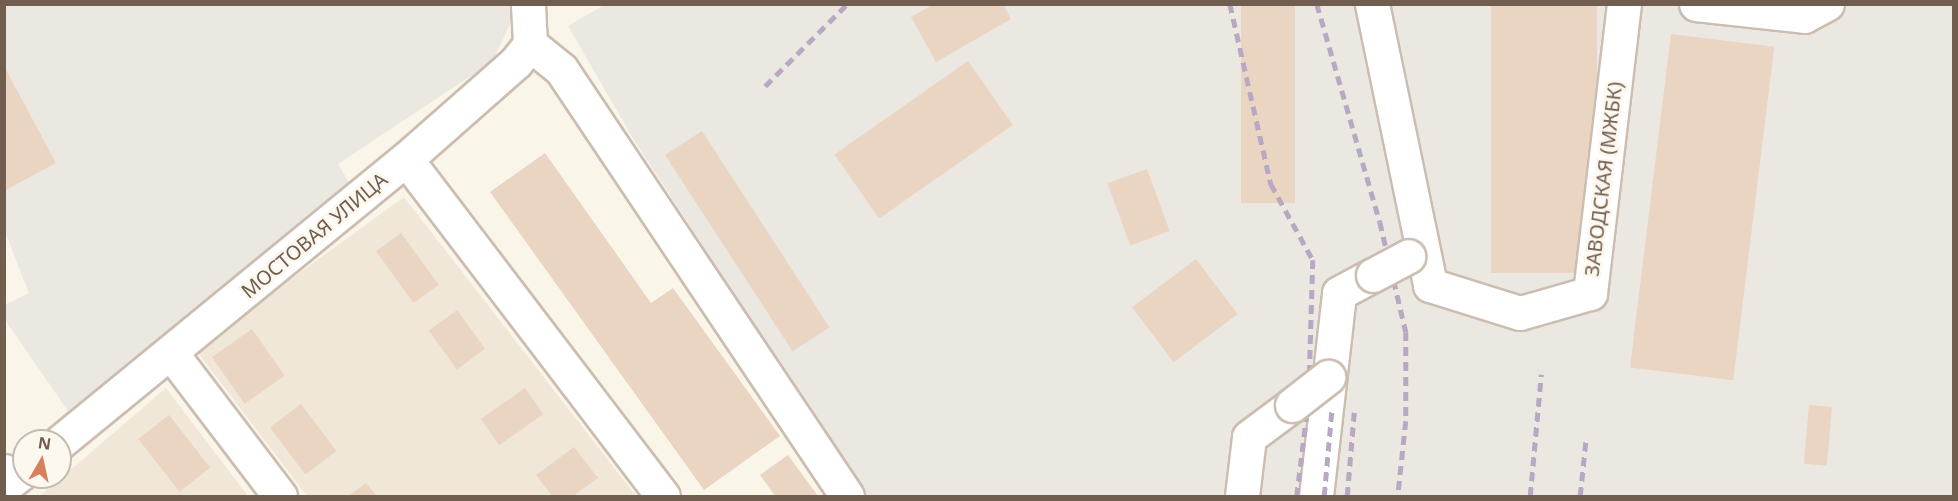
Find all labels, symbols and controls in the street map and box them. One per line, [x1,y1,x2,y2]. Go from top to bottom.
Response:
street label: ЗАВОДСКАЯ (МЖБК) [1579,80,1627,278]
street label: МОСТОВАЯ УЛИЦА [236,167,392,303]
north arrow [12,429,72,489]
text: N [36,431,53,455]

